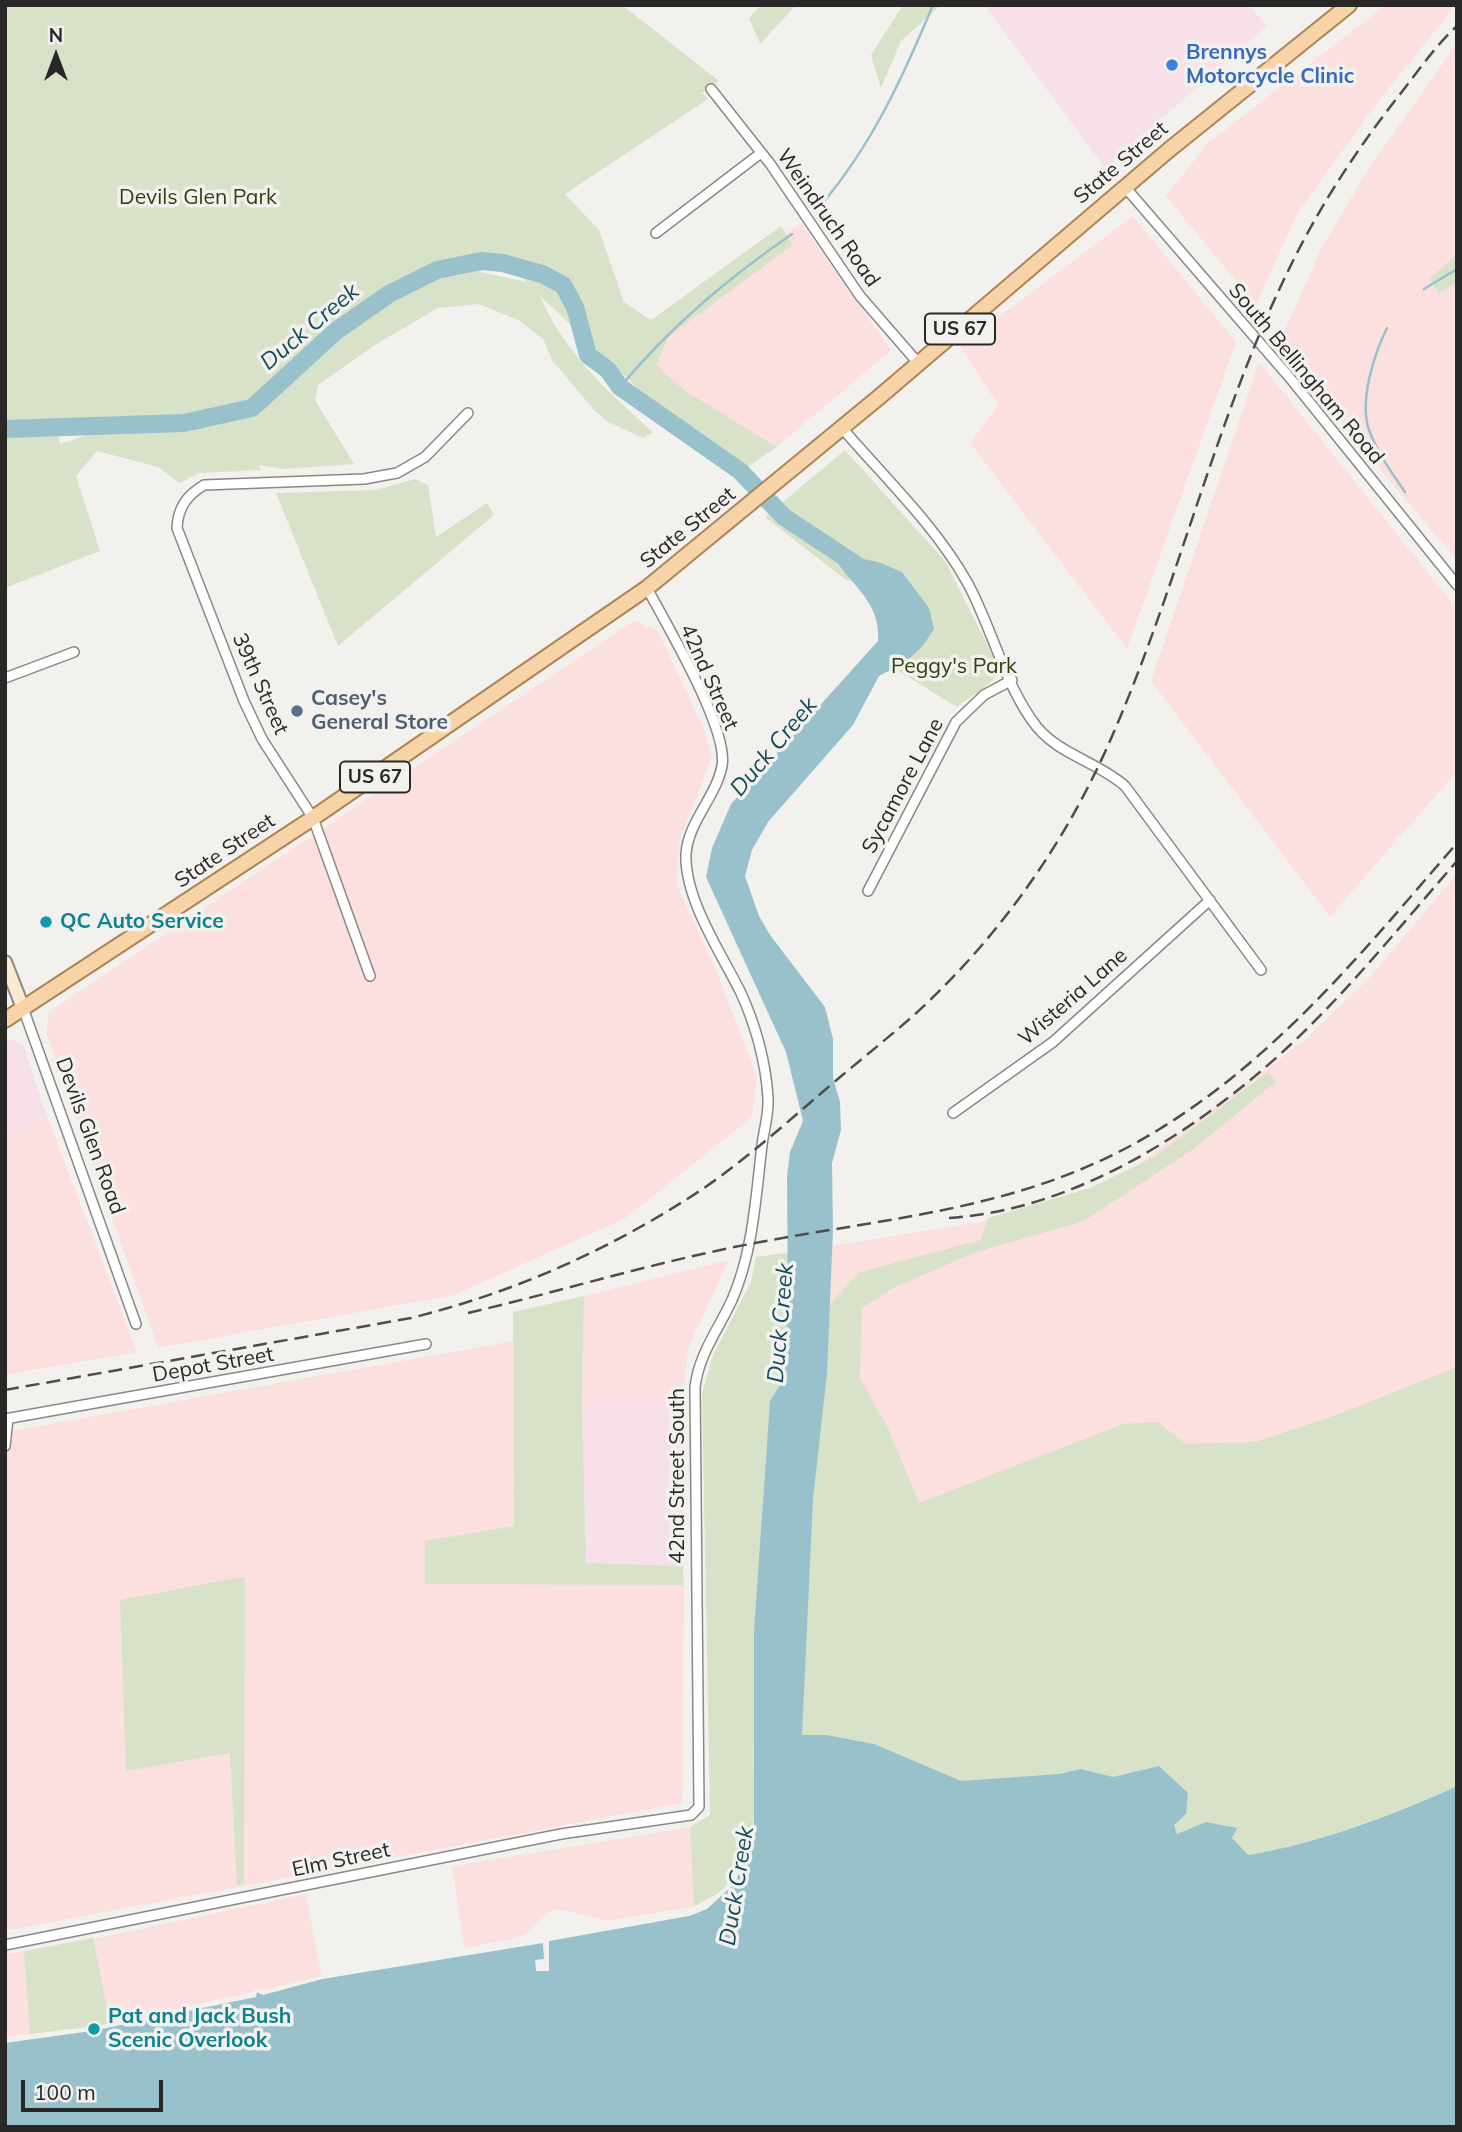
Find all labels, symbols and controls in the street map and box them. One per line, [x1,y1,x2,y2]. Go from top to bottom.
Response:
north arrow [21,21,91,91]
text: N [49,23,63,47]
place label: Brennys Motorcycle Clinic [1186,40,1354,90]
marker: Brennys Motorcycle Clinic [1164,57,1180,73]
street label: State Street [1069,116,1173,210]
street label: Weindruch Road [771,144,885,292]
park label: Devils Glen Park [119,185,277,211]
water label: Duck Creek [255,278,365,376]
street label: South Bellingham Road [1223,278,1389,470]
road number: US 67 [925,314,995,344]
street label: State Street [635,482,741,574]
street label: 42nd Street [674,620,744,734]
street label: 39th Street [226,629,294,739]
park label: Peggy's Park [891,654,1017,680]
place label: Casey's General Store [311,686,448,736]
water label: Duck Creek [725,692,823,802]
marker: Casey's General Store [289,703,305,719]
street label: Sycamore Lane [857,714,949,858]
road number: US 67 [340,762,410,792]
street label: State Street [170,808,280,894]
place label: QC Auto Service [60,909,224,935]
marker: QC Auto Service [38,914,54,930]
street label: Wisteria Lane [1013,943,1133,1051]
street label: Devils Glen Road [50,1054,130,1218]
water label: Duck Creek [762,1262,800,1384]
street label: Depot Street [150,1342,276,1388]
street label: 42nd Street South [665,1388,691,1564]
water label: Duck Creek [714,1824,760,1948]
street label: Elm Street [290,1837,392,1883]
place label: Pat and Jack Bush Scenic Overlook [108,2004,291,2054]
marker: Pat and Jack Bush Scenic Overlook [86,2021,102,2037]
scale bar [24,2066,166,2110]
text: 100 m [34,2079,96,2105]

